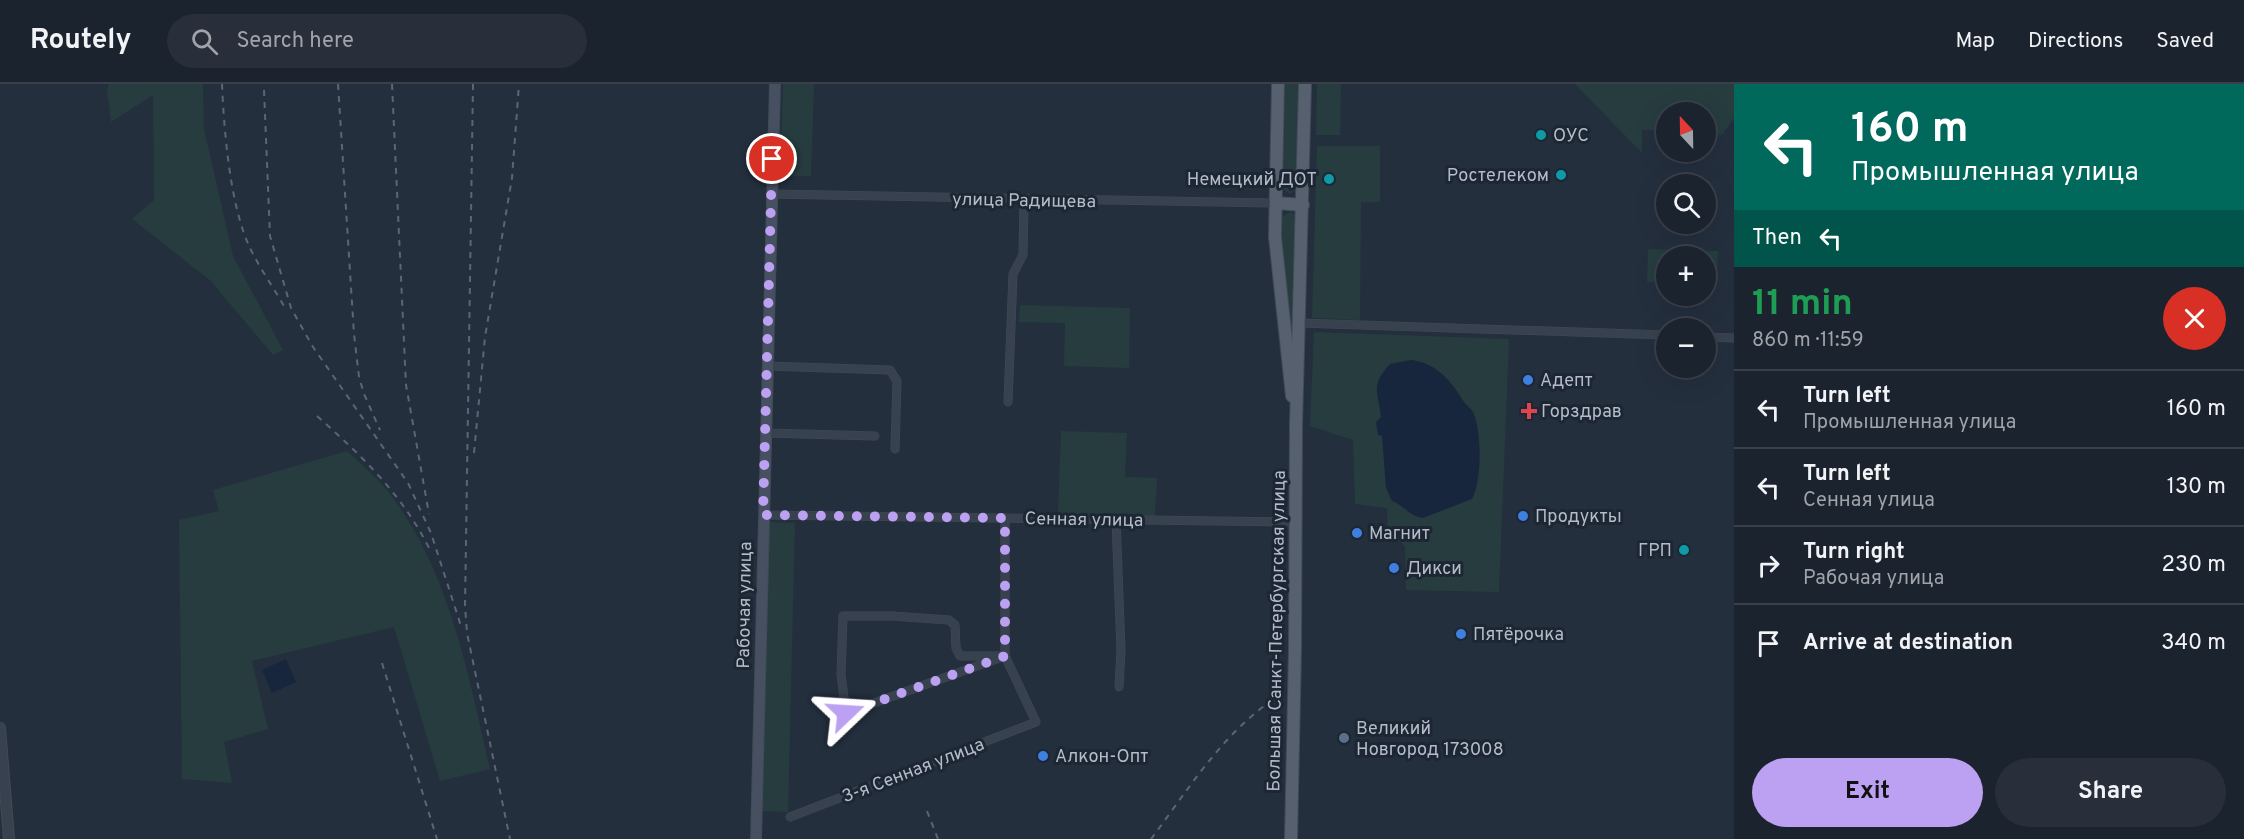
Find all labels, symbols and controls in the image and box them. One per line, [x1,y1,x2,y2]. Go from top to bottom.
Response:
search box [167,14,587,68]
text: Routely [30,23,131,59]
icon: search [188,25,221,58]
text: Search here [236,28,354,55]
text: Map [1955,28,1995,55]
text: Directions [2028,28,2123,55]
text: Saved [2156,28,2214,55]
north arrow [1656,102,1716,162]
map controls [1656,102,1716,378]
text: 160 m [1851,104,1969,157]
icon: left [1752,108,1830,186]
place label: ОУС [1553,125,1589,148]
marker: ОУС [1534,128,1548,142]
pin [746,133,797,184]
icon: arrive [755,142,788,175]
text: Промышленная улица [1851,156,2139,190]
place label: Ростелеком [1447,165,1549,188]
marker: Ростелеком [1554,168,1568,182]
place label: Немецкий ДОТ [1187,169,1317,192]
marker: Немецкий ДОТ [1322,172,1336,186]
button: search [1656,174,1716,234]
street label: улица Радищева [952,189,1096,214]
icon: left [1814,222,1847,255]
text: Then [1752,225,1802,252]
button: + [1656,246,1716,306]
text: 11 min [1752,282,1853,328]
button: close [2163,287,2226,350]
button: − [1656,318,1716,378]
text: 860 m · 11:59 [1752,328,1864,354]
place label: Адепт [1540,370,1593,393]
marker: Адепт [1521,373,1535,387]
text: Turn left [1803,383,1891,410]
icon: left [1752,393,1785,426]
text: 160 m [2167,396,2226,423]
place label: Горздрав [1541,401,1622,424]
marker: Горздрав [1522,404,1536,418]
text: Промышленная улица [1803,410,2016,436]
text: Turn left [1803,461,1891,488]
street label: Большая Санкт-Петербургская улица [1263,470,1292,792]
icon: left [1752,471,1785,504]
text: 130 m [2167,474,2226,501]
text: Сенная улица [1803,488,1935,514]
place label: Продукты [1535,506,1622,529]
street label: Сенная улица [1024,508,1144,533]
marker: Продукты [1516,509,1530,523]
place label: Магнит [1369,523,1430,546]
marker: Магнит [1350,526,1364,540]
text: Turn right [1803,539,1905,566]
place label: ГРП [1638,540,1672,563]
street label: Рабочая улица [733,541,758,669]
marker: ГРП [1677,543,1691,557]
icon: right [1752,549,1785,582]
text: 230 m [2162,552,2226,579]
place label: Дикси [1406,558,1462,581]
marker: Дикси [1387,561,1401,575]
text: Рабочая улица [1803,566,1944,592]
place label: Пятёрочка [1473,624,1564,647]
marker: Пятёрочка [1454,627,1468,641]
icon: arrive [1752,627,1785,660]
text: Arrive at destination [1803,630,2013,657]
text: 340 m [2161,630,2226,657]
position arrow [814,681,878,745]
place label: Великий Новгород 173008 [1356,718,1504,762]
marker: Великий Новгород 173008 [1337,731,1351,745]
street label: 3-я Сенная улица [839,734,988,809]
place label: Алкон-Опт [1055,746,1148,769]
marker: Алкон-Опт [1036,749,1050,763]
button: Exit [1752,758,1983,827]
button: Share [1995,758,2226,827]

